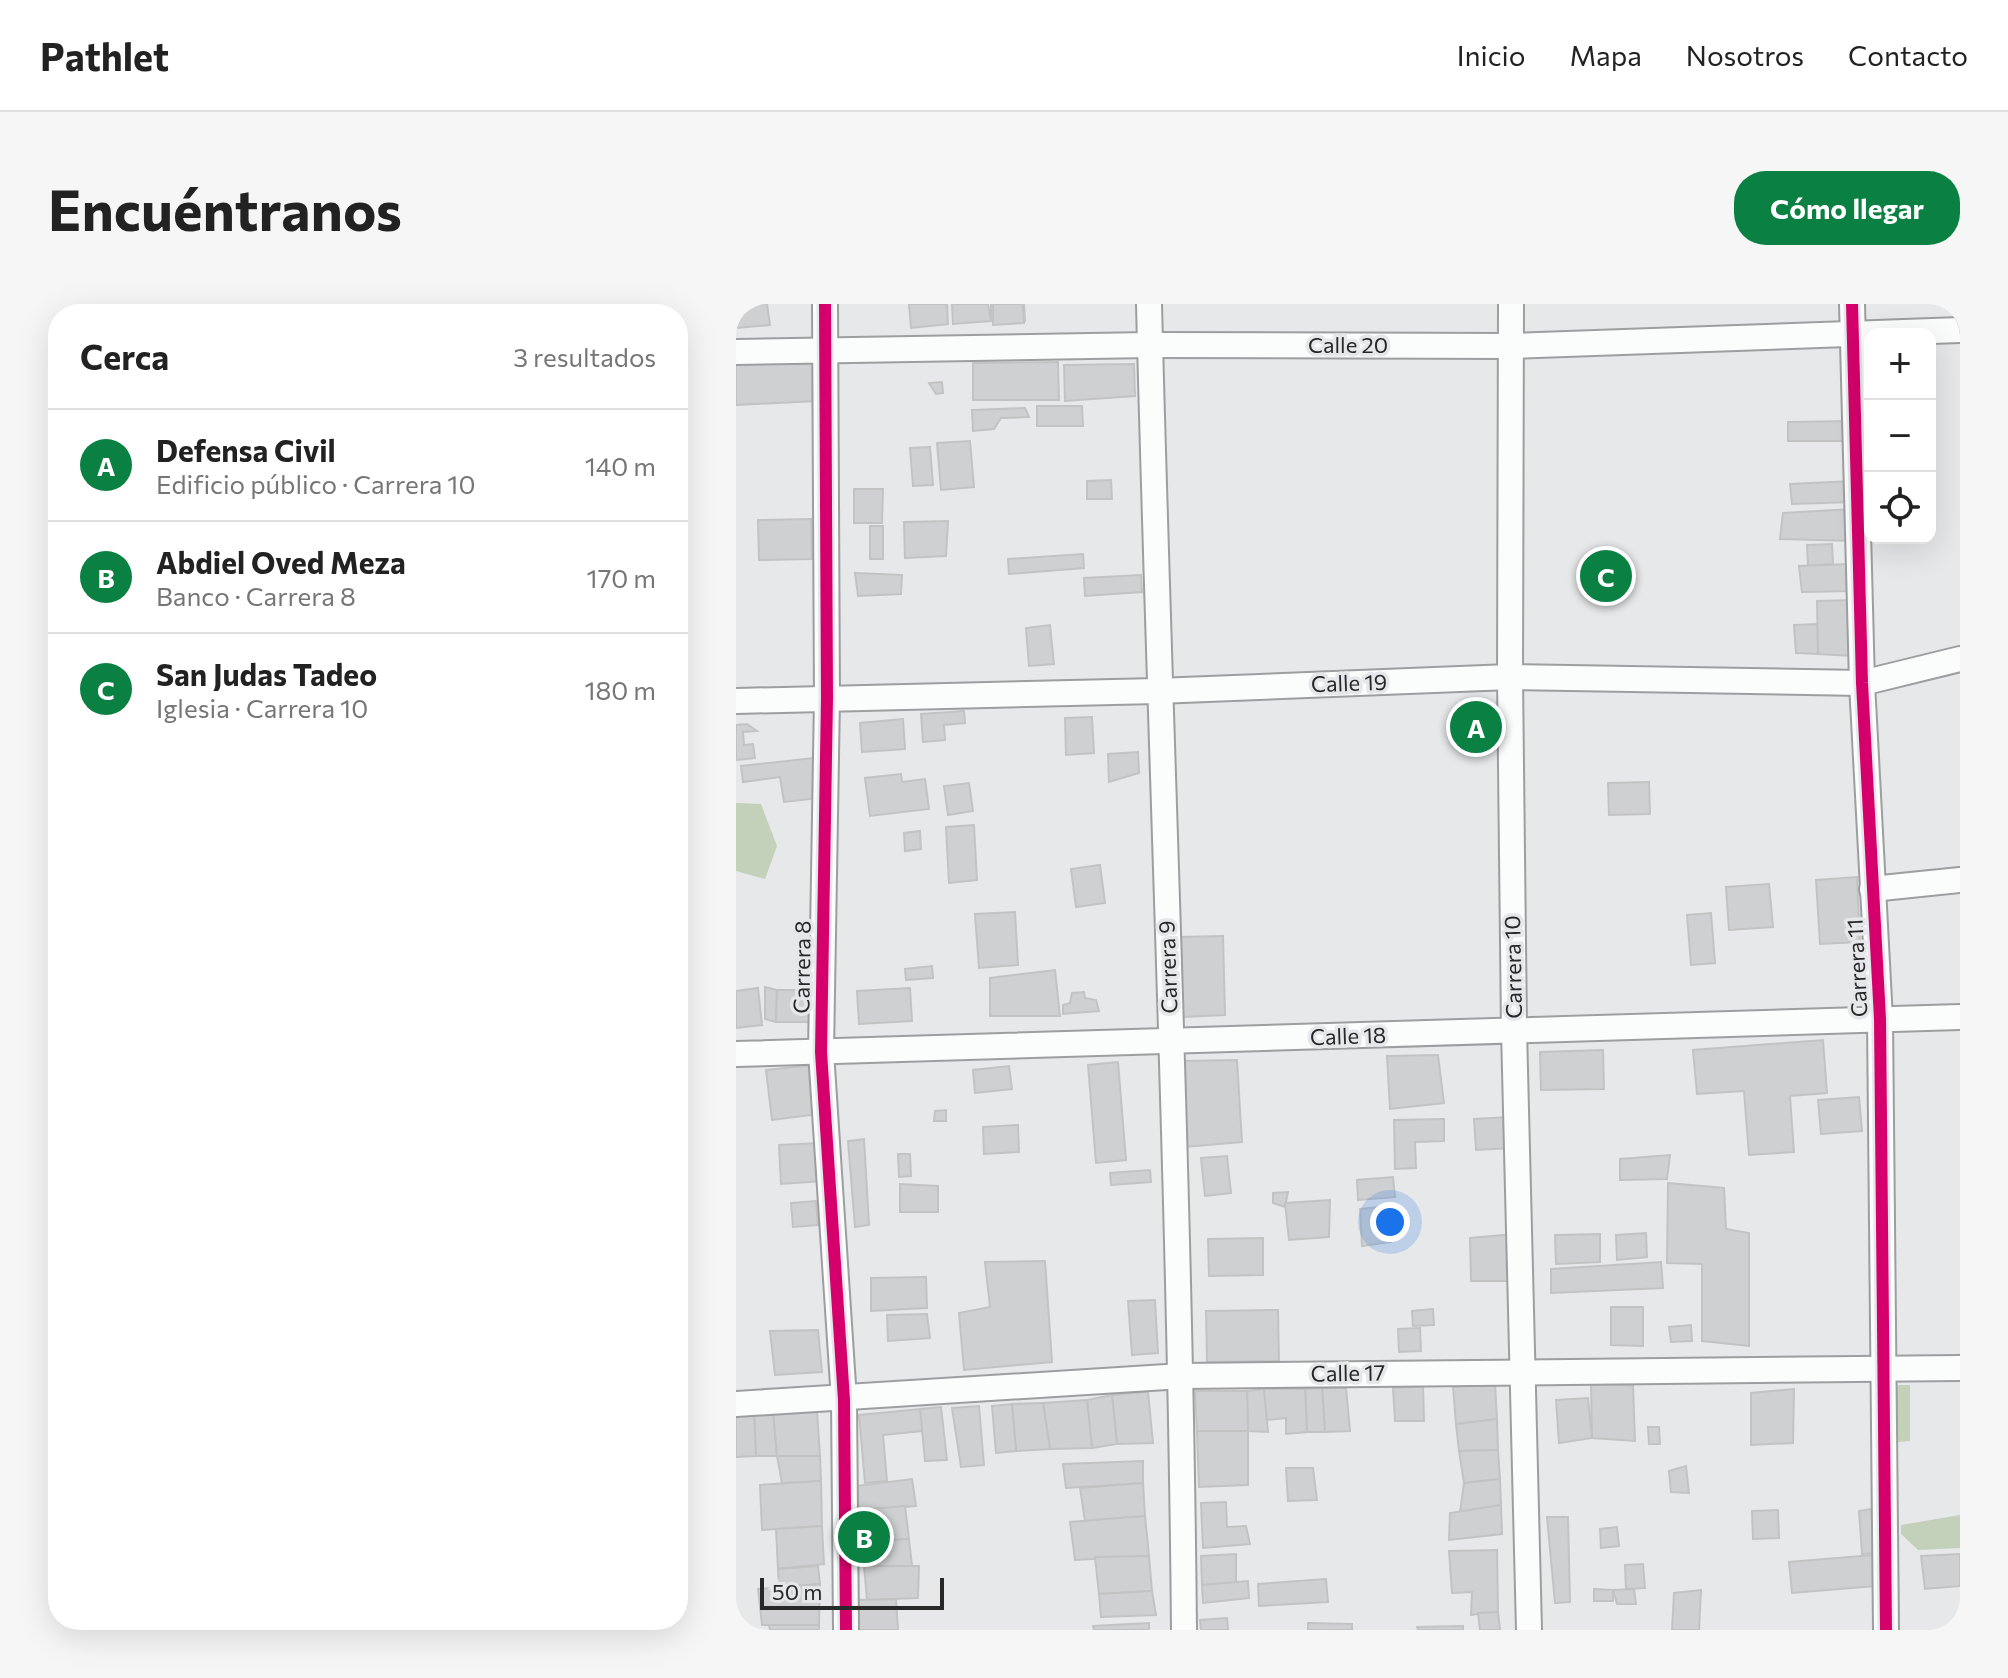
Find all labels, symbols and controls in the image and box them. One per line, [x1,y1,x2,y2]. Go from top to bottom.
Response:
text: Pathlet [40,32,169,79]
text: Inicio [1457,38,1525,72]
text: Mapa [1569,38,1642,72]
text: Nosotros [1686,38,1804,72]
text: Contacto [1848,38,1968,72]
button: Cómo llegar [1734,171,1960,245]
text: Encuéntranos [48,174,402,243]
map controls [1864,328,1936,544]
button: + [1864,328,1936,400]
street label: Calle 20 [1308,331,1388,358]
text: Cerca [80,335,169,377]
text: 3 resultados [513,341,656,372]
button: − [1864,400,1936,472]
text: Defensa Civil [156,431,336,468]
text: A [97,450,115,481]
text: 140 m [585,450,656,481]
text: Edificio público · Carrera 10 [156,468,475,499]
button: locate [1864,472,1936,544]
text: Abdiel Oved Meza [156,543,406,580]
pin: C [1580,546,1632,606]
text: B [97,562,115,593]
text: 170 m [587,562,656,593]
text: Banco · Carrera 8 [156,580,356,611]
text: San Judas Tadeo [156,655,377,692]
street label: Calle 19 [1310,668,1388,697]
text: C [97,674,115,705]
text: 180 m [584,674,656,705]
text: Iglesia · Carrera 10 [156,692,368,723]
pin: A [1450,697,1502,757]
street label: Carrera 10 [1498,915,1527,1019]
street label: Carrera 11 [1840,918,1873,1018]
street label: Carrera 8 [787,920,816,1014]
street label: Carrera 9 [1152,920,1183,1014]
street label: Calle 18 [1309,1021,1387,1050]
your location [1370,1202,1410,1242]
street label: Calle 17 [1310,1358,1386,1387]
pin: B [838,1507,890,1567]
scale bar [760,1574,944,1610]
text: 50 m [772,1578,822,1605]

